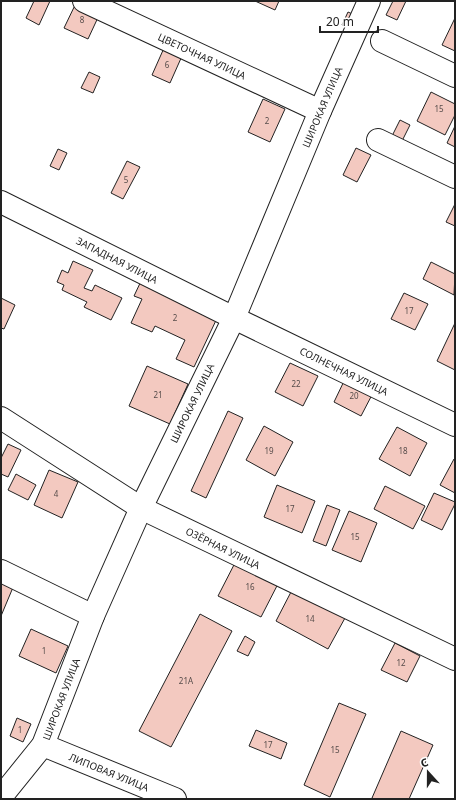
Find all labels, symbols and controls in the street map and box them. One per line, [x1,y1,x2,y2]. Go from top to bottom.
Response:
scale bar [320,8,378,34]
text: 20 m [326,13,354,30]
house number: 8 [80,14,85,25]
street label: ЦВЕТОЧНАЯ УЛИЦА [156,29,249,83]
house number: 6 [165,59,170,70]
street label: ШИРОКАЯ УЛИЦА [299,64,346,150]
house number: 15 [434,103,444,114]
house number: 2 [265,115,270,126]
house number: 5 [124,174,129,185]
street label: ЗАПАДНАЯ УЛИЦА [74,233,161,287]
house number: 17 [404,305,414,316]
house number: 2 [173,312,178,323]
street label: СОЛНЕЧНАЯ УЛИЦА [297,343,391,399]
street label: ШИРОКАЯ УЛИЦА [167,360,218,445]
house number: 22 [291,378,301,389]
house number: 21 [153,389,163,400]
house number: 20 [349,390,359,401]
house number: 19 [264,445,274,456]
house number: 18 [398,445,408,456]
house number: 4 [54,488,59,499]
house number: 17 [285,503,295,514]
street label: ОЗЁРНАЯ УЛИЦА [183,524,263,572]
house number: 15 [350,531,360,542]
house number: 16 [245,581,255,592]
house number: 14 [305,613,315,624]
house number: 1 [42,645,46,656]
street label: ШИРОКАЯ УЛИЦА [39,655,83,742]
house number: 12 [396,657,406,668]
house number: 21А [179,675,194,686]
house number: 1 [18,724,22,735]
house number: 17 [263,739,273,750]
house number: 15 [330,744,340,755]
street label: ЛИПОВАЯ УЛИЦА [67,750,152,795]
north arrow [408,752,448,792]
text: С [418,754,430,770]

